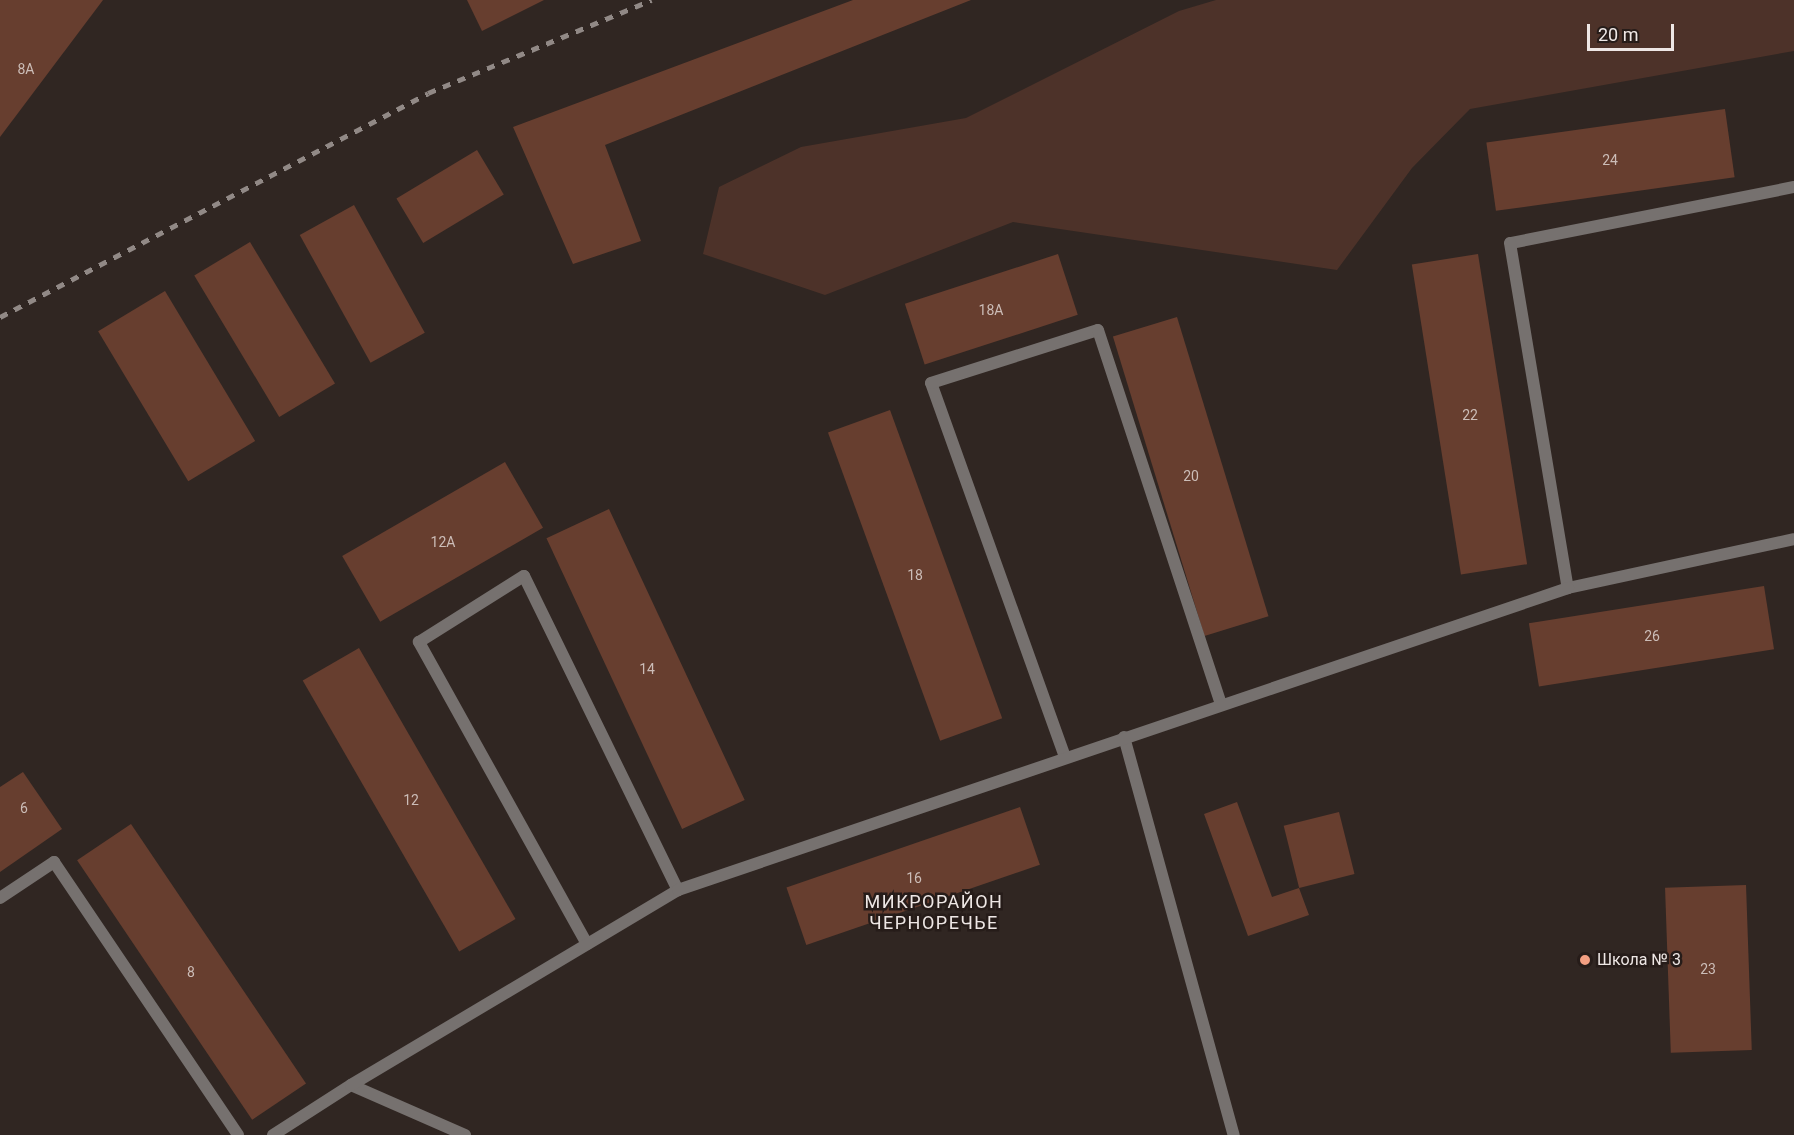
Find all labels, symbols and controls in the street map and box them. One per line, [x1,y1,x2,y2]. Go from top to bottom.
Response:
scale bar [1590,12,1677,50]
text: 20 m [1598,24,1638,45]
house number: 8А [17,61,35,77]
house number: 24 [1602,152,1618,168]
house number: 18А [979,302,1003,318]
house number: 22 [1462,407,1478,423]
house number: 20 [1183,468,1199,484]
house number: 12А [431,534,455,550]
house number: 18 [907,567,923,583]
house number: 26 [1644,628,1660,644]
house number: 14 [639,661,655,677]
house number: 12 [403,792,419,808]
house number: 6 [20,800,28,816]
house number: 16 [906,870,922,886]
district label: МИКРОРАЙОН ЧЕРНОРЕЧЬЕ [865,892,1003,934]
place label: Школа № 3 [1597,950,1681,970]
marker: Школа № 3 [1578,953,1592,967]
house number: 23 [1700,961,1716,977]
house number: 8 [187,964,195,980]

